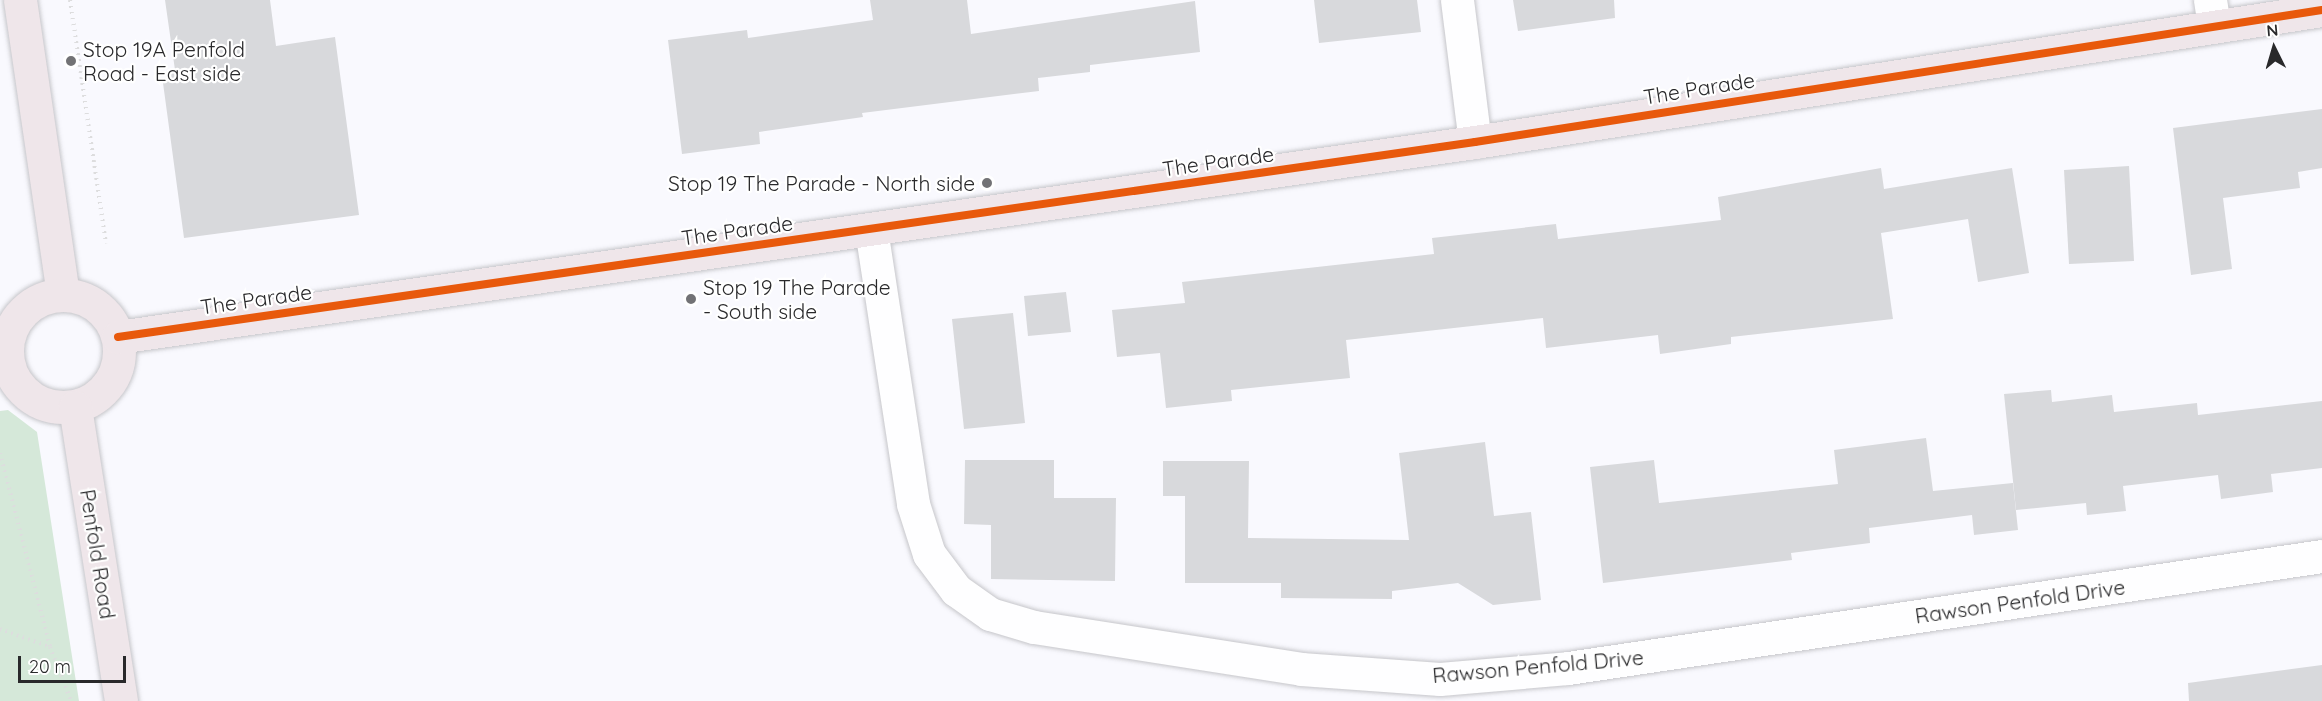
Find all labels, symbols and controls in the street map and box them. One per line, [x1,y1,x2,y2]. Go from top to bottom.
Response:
north arrow [2244,18,2304,78]
text: N [2266,20,2279,41]
place label: Stop 19A Penfold Road - East side [83,36,245,86]
marker: Stop 19A Penfold Road - East side [64,54,78,68]
street label: The Parade [1641,67,1757,109]
street label: The Parade [1161,141,1275,181]
place label: Stop 19 The Parade - North side [668,170,975,196]
marker: Stop 19 The Parade - North side [980,176,994,190]
street label: The Parade [680,210,794,250]
place label: Stop 19 The Parade - South side [703,274,891,324]
street label: The Parade [199,279,313,319]
marker: Stop 19 The Parade - South side [684,292,698,306]
street label: Penfold Road [75,487,121,621]
street label: Rawson Penfold Drive [1913,574,2127,628]
scale bar [21,644,129,682]
street label: Rawson Penfold Drive [1431,644,1645,688]
text: 20 m [29,655,71,678]

